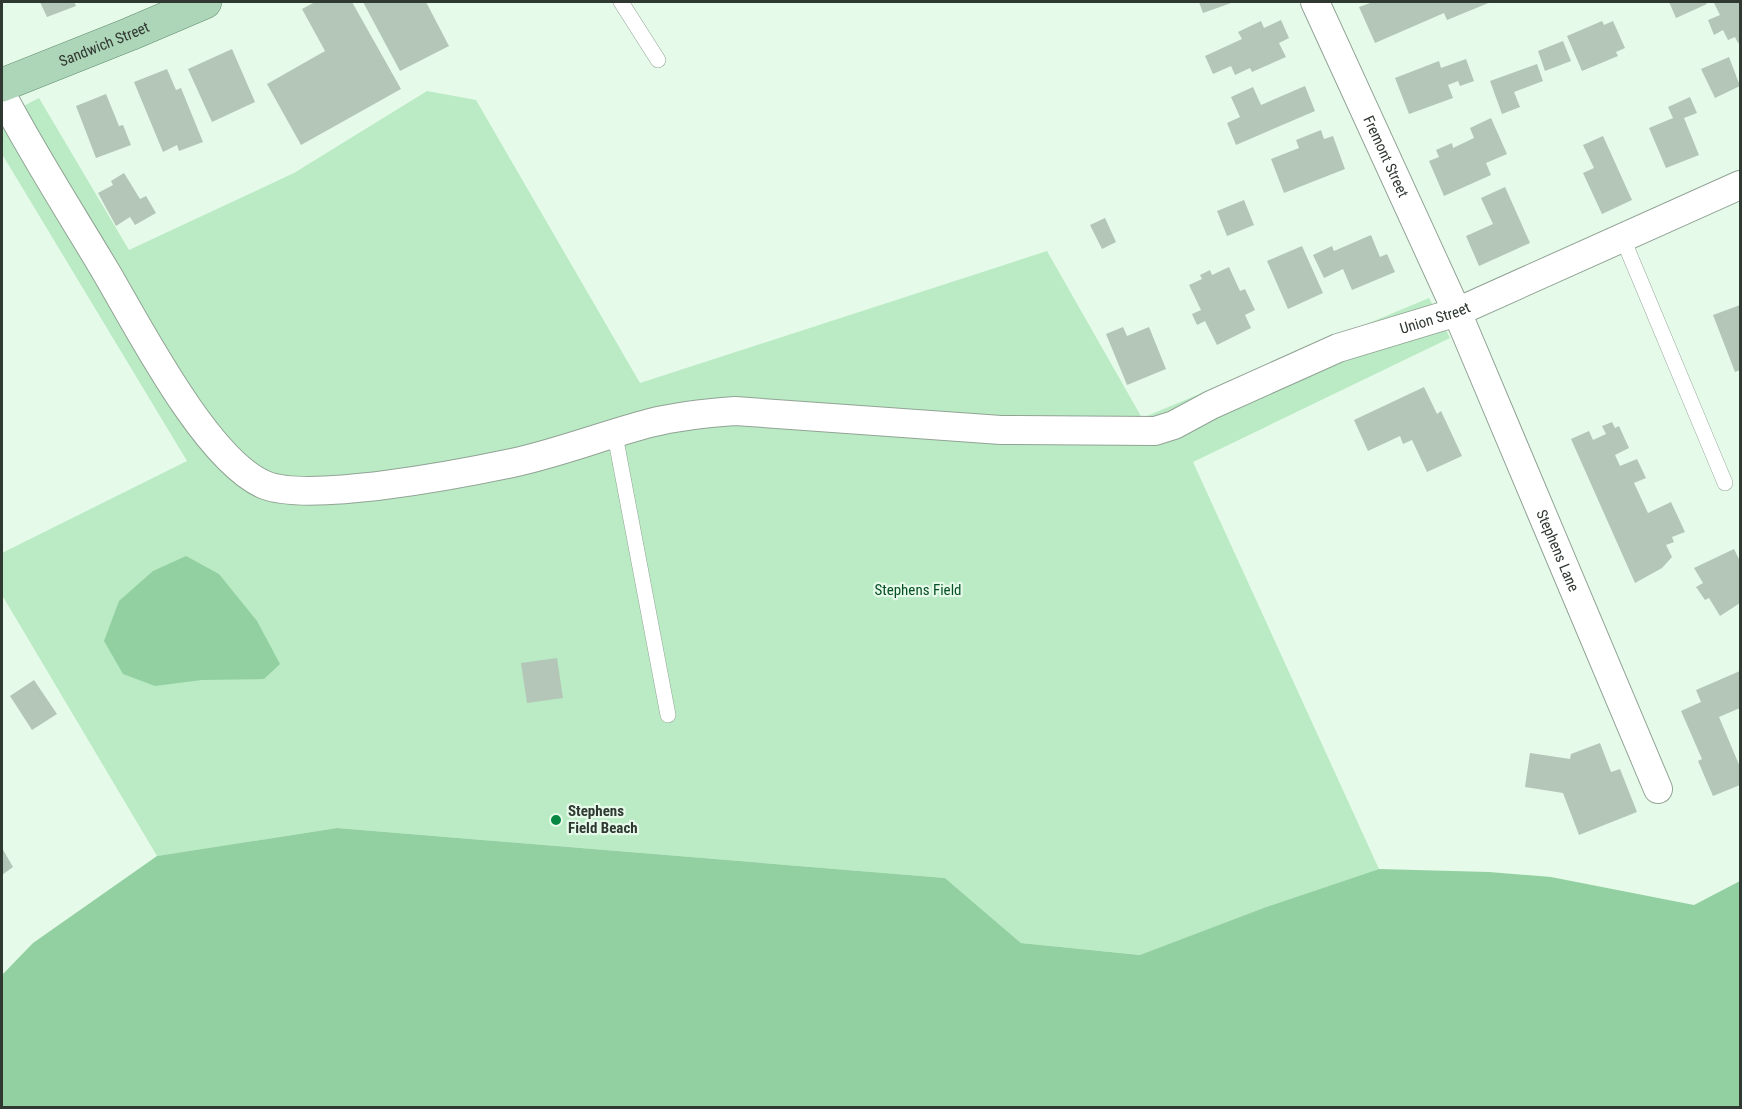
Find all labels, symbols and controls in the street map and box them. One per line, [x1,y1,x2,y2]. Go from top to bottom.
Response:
street label: Sandwich Street [56,18,152,70]
street label: Fremont Street [1359,113,1412,200]
street label: Union Street [1398,298,1473,338]
street label: Stephens Lane [1532,507,1583,594]
park label: Stephens Field [874,581,962,599]
place label: Stephens Field Beach [568,802,638,837]
marker: Stephens Field Beach [549,813,563,827]

